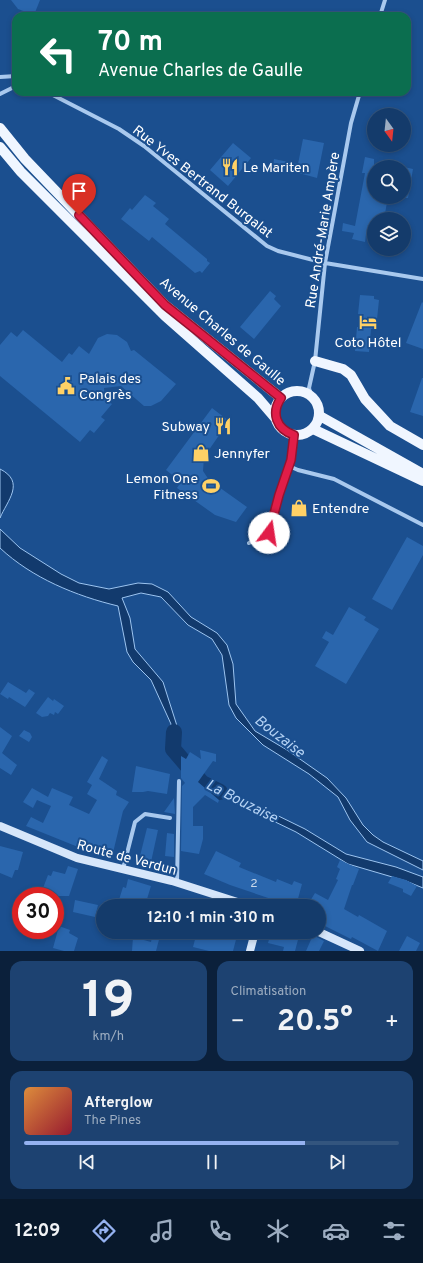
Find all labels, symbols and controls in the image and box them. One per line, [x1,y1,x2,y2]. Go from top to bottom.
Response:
text: 70 m [98,25,163,61]
icon: left [32,28,84,80]
text: Avenue Charles de Gaulle [98,60,303,83]
north arrow [367,108,411,152]
map controls [367,108,411,256]
street label: Rue Yves Bertrand Burgalat [129,122,275,242]
street label: Rue André-Marie Ampère [303,151,344,310]
restaurant icon: Le Mariten [220,157,240,177]
place label: Le Mariten [243,160,310,177]
button: search [367,160,411,204]
pin [62,174,96,215]
icon: arrive [68,180,90,202]
button: layers [367,212,411,256]
street label: Avenue Charles de Gaulle [156,274,289,390]
hotel icon: Coto Hôtel [358,312,378,332]
place label: Coto Hôtel [335,335,401,352]
place label: Palais des Congrès [79,371,141,404]
public building icon: Palais des Congrès [56,376,76,396]
restaurant icon: Subway [213,416,233,436]
place label: Subway [161,419,210,436]
shop icon: Jennyfer [191,443,211,463]
place label: Jennyfer [214,446,271,463]
place label: Lemon One Fitness [126,471,198,504]
sports icon: Lemon One Fitness [201,476,221,496]
shop icon: Entendre [289,498,309,518]
place label: Entendre [312,501,369,518]
position arrow [248,512,290,554]
water label: Bouzaise [250,712,308,763]
water label: La Bouzaise [202,776,281,829]
street label: Route de Verdun [75,837,179,880]
house number: 2 [250,876,258,892]
speed limit sign: 30 [12,887,64,939]
text: 12:10 · 1 min · 310 m [147,909,275,928]
text: 19 [82,970,135,1036]
text: Climatisation [231,984,306,1000]
text: 20.5° [277,1004,353,1041]
text: − [231,1009,245,1036]
text: + [385,1009,399,1036]
text: km/h [92,1029,124,1045]
text: Afterglow [84,1094,153,1113]
text: The Pines [84,1113,141,1129]
icon: previous [76,1151,98,1173]
icon: pause [201,1151,223,1173]
icon: next [326,1151,348,1173]
icon: directions [90,1217,118,1245]
icon: music [148,1217,176,1245]
icon: phone [206,1217,234,1245]
icon: climate [264,1217,292,1245]
icon: car [322,1217,350,1245]
icon: filters [380,1217,408,1245]
text: 12:09 [15,1220,60,1243]

